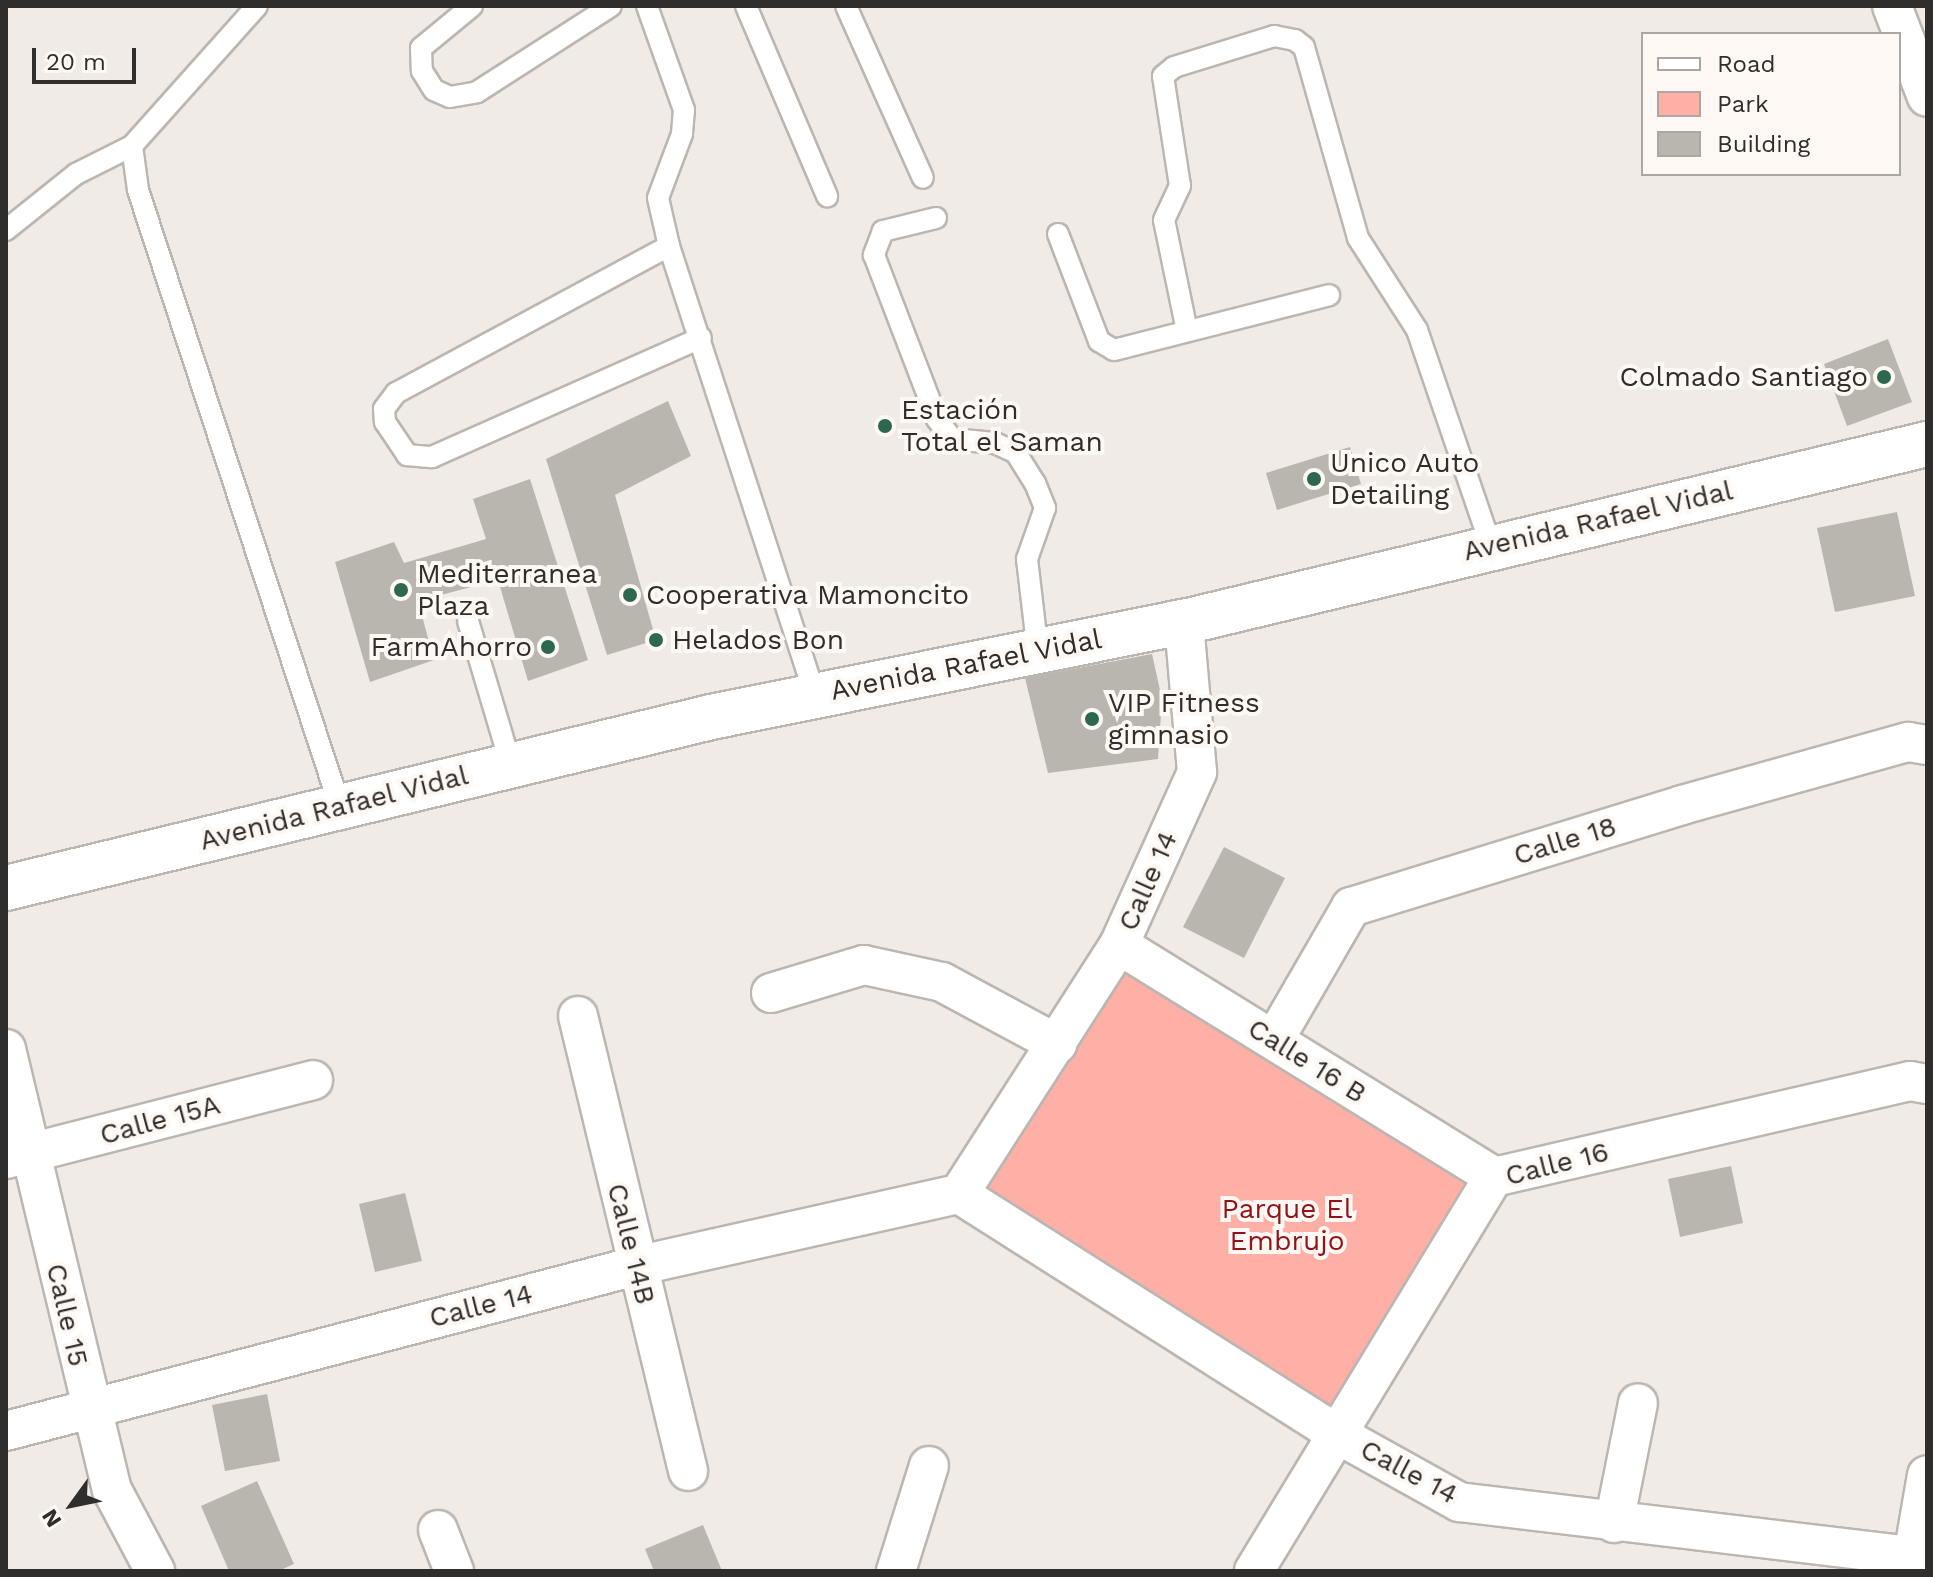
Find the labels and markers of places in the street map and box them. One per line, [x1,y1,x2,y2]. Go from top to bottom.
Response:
place label: Colmado Santiago [1620,360,1868,394]
marker: Colmado Santiago [1875,368,1893,386]
place label: Estación Total el Saman [901,393,1105,459]
marker: Estación Total el Saman [876,417,894,435]
place label: Unico Auto Detailing [1330,446,1481,512]
marker: Unico Auto Detailing [1305,470,1323,488]
place label: Mediterranea Plaza [417,557,597,623]
place label: Cooperativa Mamoncito [646,578,970,612]
marker: Mediterranea Plaza [392,581,410,599]
marker: Cooperativa Mamoncito [621,586,639,604]
place label: Helados Bon [672,623,844,657]
place label: FarmAhorro [371,630,532,664]
marker: Helados Bon [647,631,665,649]
marker: FarmAhorro [539,638,557,656]
place label: VIP Fitness gimnasio [1108,686,1260,752]
marker: VIP Fitness gimnasio [1083,710,1101,728]

